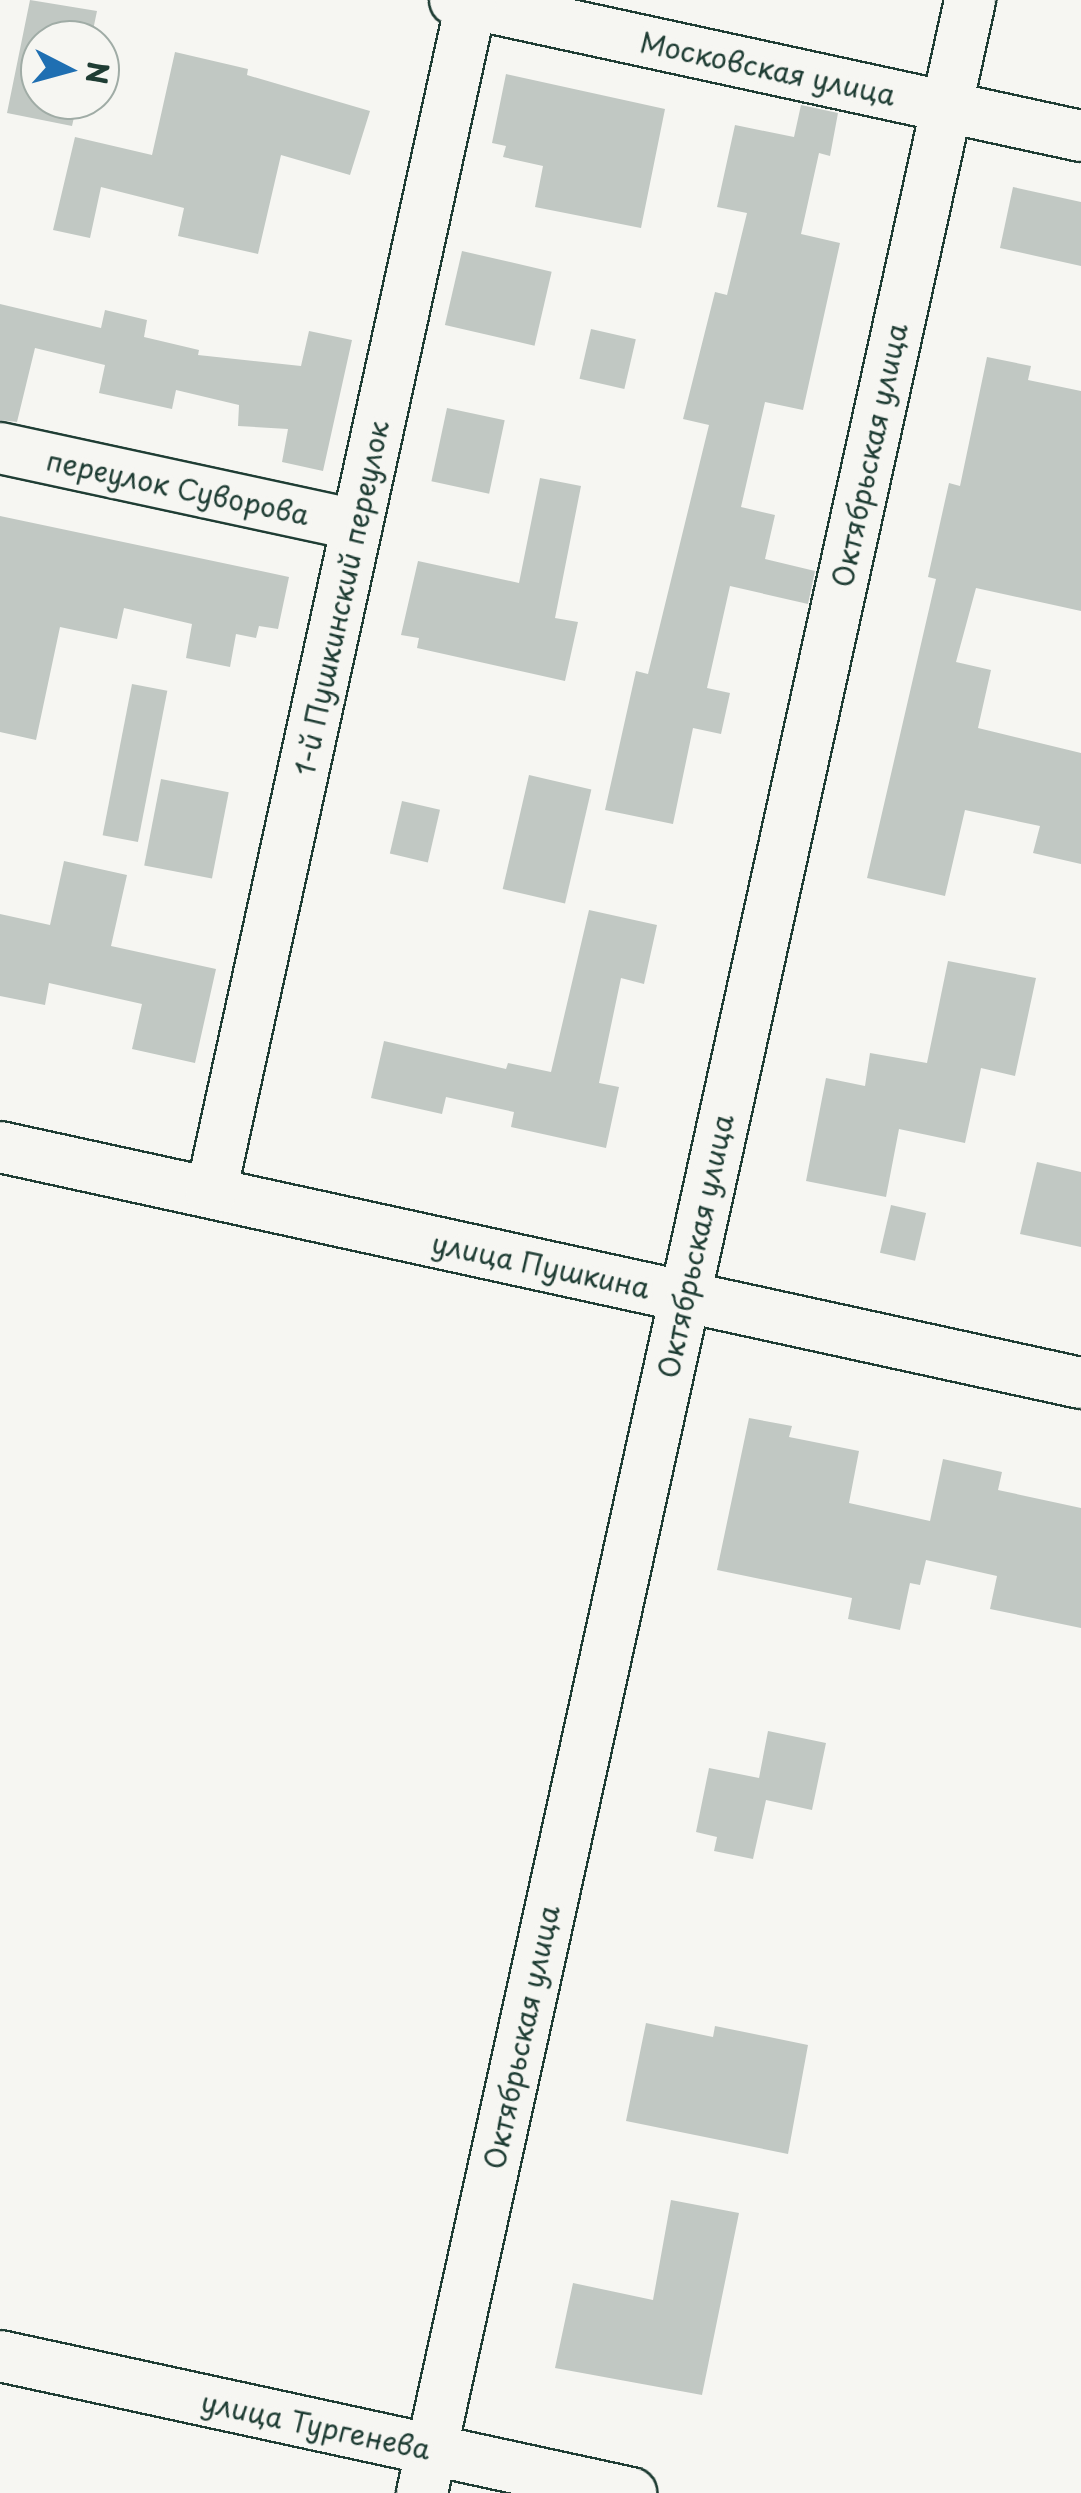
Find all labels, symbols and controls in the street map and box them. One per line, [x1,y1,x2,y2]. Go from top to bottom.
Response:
north arrow [20,20,120,120]
street label: Московская улица [637,24,899,112]
text: N [76,60,121,86]
street label: Октябрьская улица [824,319,914,591]
street label: 1-й Пушкинский переулок [287,417,395,779]
street label: переулок Суворова [43,443,313,531]
street label: Октябрьская улица [650,1110,740,1382]
street label: улица Пушкина [428,1225,654,1305]
street label: Октябрьская улица [476,1901,566,2173]
street label: улица Тургенева [198,2384,434,2466]

